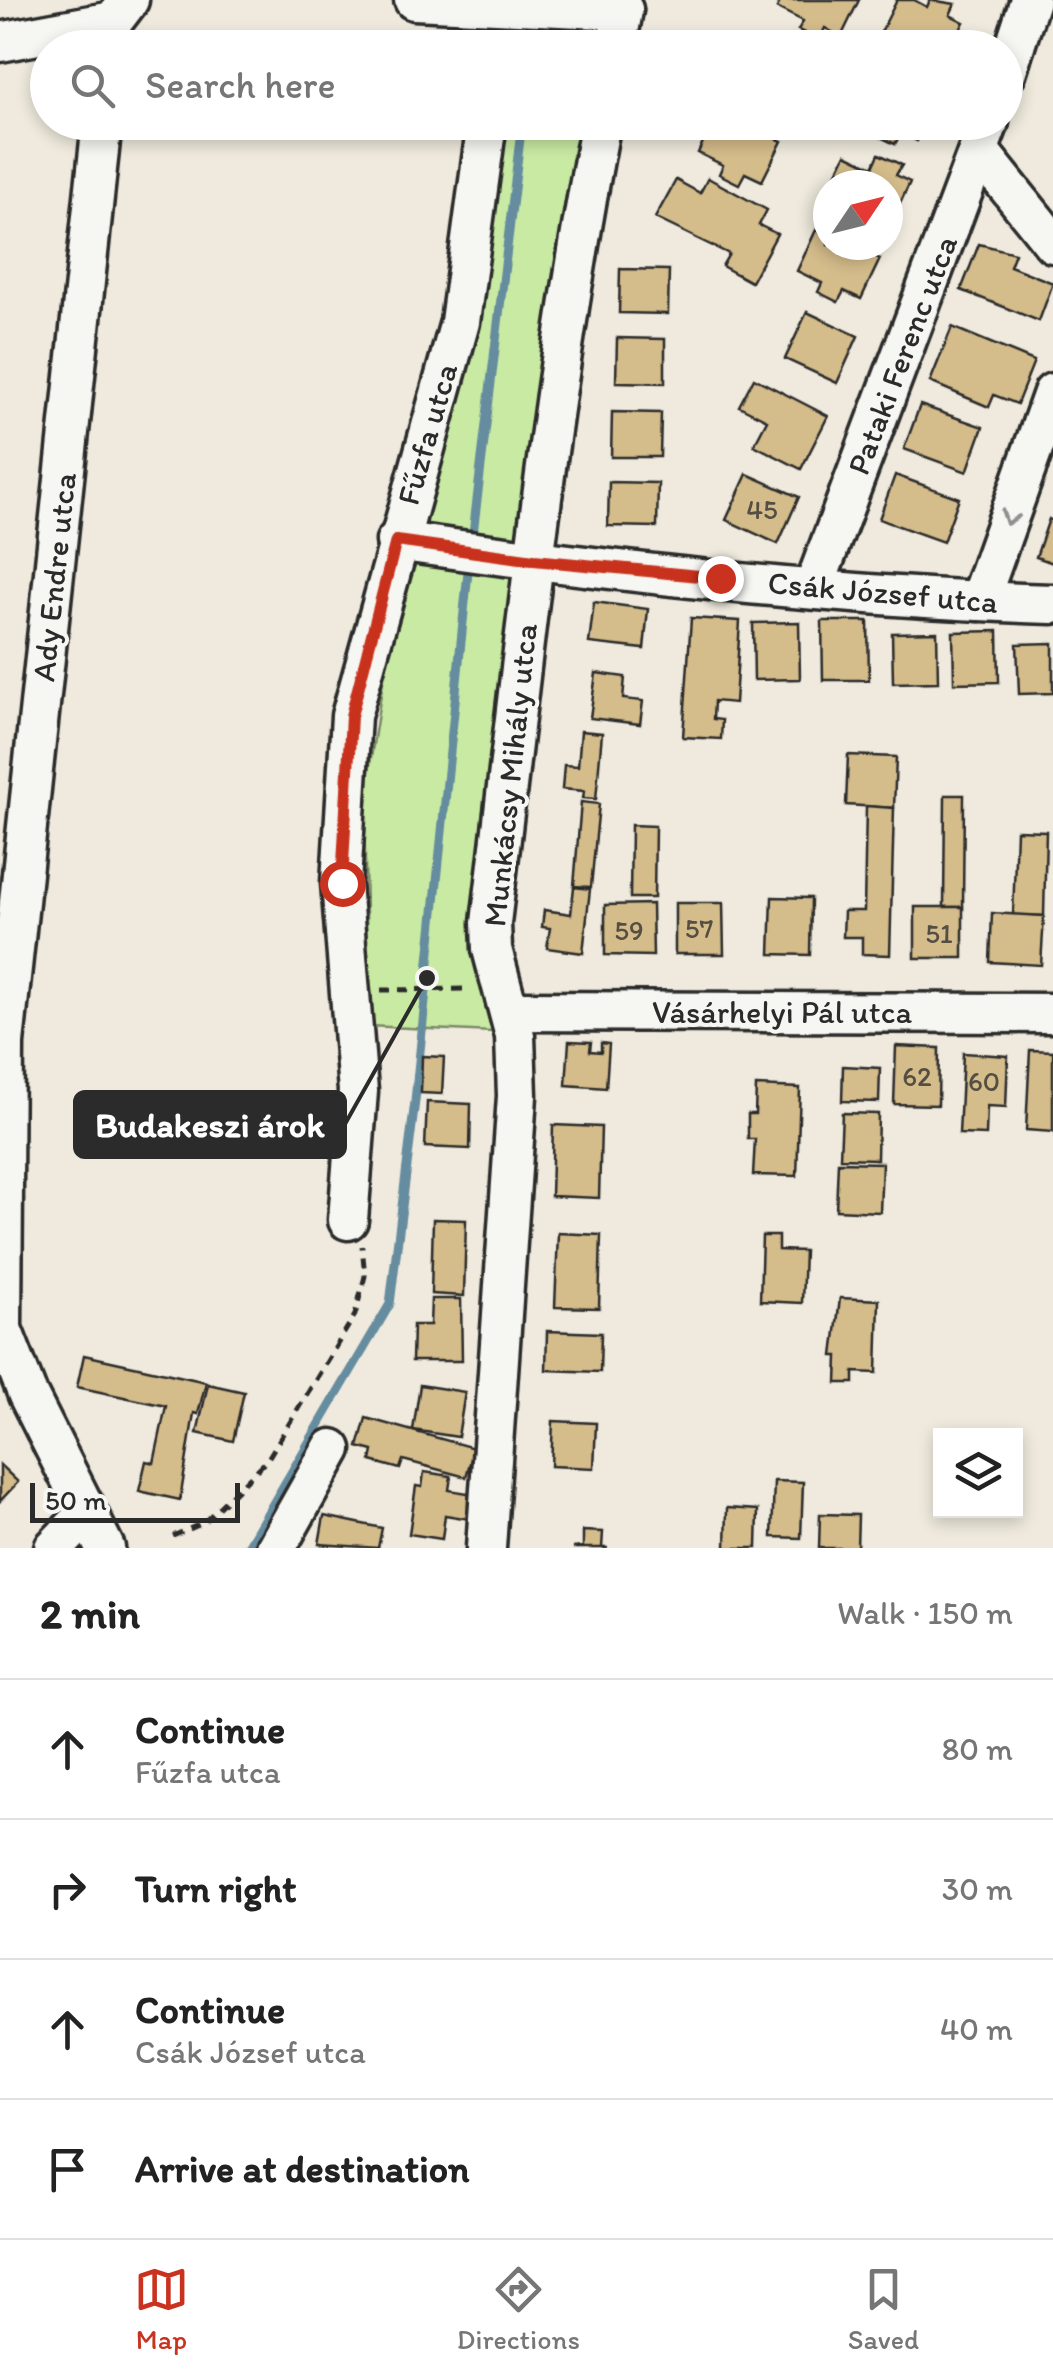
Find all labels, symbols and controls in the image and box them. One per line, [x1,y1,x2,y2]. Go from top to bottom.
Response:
search box [30,30,1023,140]
icon: search [65,58,120,113]
text: Search here [145,62,336,108]
north arrow [813,170,903,260]
street label: Pataki Ferenc utca [839,230,965,480]
street label: Fűzfa utca [389,358,465,509]
street label: Ady Endre utca [24,470,84,683]
house number: 45 [746,492,778,526]
one-way arrow [1000,508,1021,525]
route end [698,556,744,602]
street label: Csák József utca [766,563,1000,621]
street label: Munkácsy Mihály utca [475,621,545,929]
route start [320,861,366,907]
house number: 57 [685,911,713,945]
house number: 59 [614,913,644,947]
house number: 51 [925,916,953,950]
street label: Vásárhelyi Pál utca [652,993,912,1031]
house number: 62 [902,1059,932,1093]
house number: 60 [968,1064,1000,1098]
callout: Budakeszi árok [75,1092,345,1157]
text: Budakeszi árok [95,1104,326,1146]
map controls [933,1428,1023,1518]
button: layers [933,1428,1023,1518]
scale bar [30,1478,240,1522]
text: 50 m [45,1483,107,1517]
text: 2 min [40,1588,140,1639]
text: Walk · 150 m [837,1594,1013,1632]
text: Continue [135,1707,285,1753]
icon: ahead [40,1722,95,1777]
text: 80 m [942,1730,1013,1768]
text: Fűzfa utca [135,1753,281,1791]
icon: right [40,1862,95,1917]
text: Turn right [135,1866,297,1912]
text: 30 m [942,1870,1013,1908]
text: Continue [135,1987,285,2033]
icon: ahead [40,2002,95,2057]
text: 40 m [940,2010,1013,2048]
text: Csák József utca [135,2033,366,2071]
icon: arrive [40,2142,95,2197]
text: Arrive at destination [135,2146,470,2192]
tab: Map [134,2262,189,2356]
tab: Directions [457,2262,580,2356]
tab: Saved [848,2262,919,2356]

